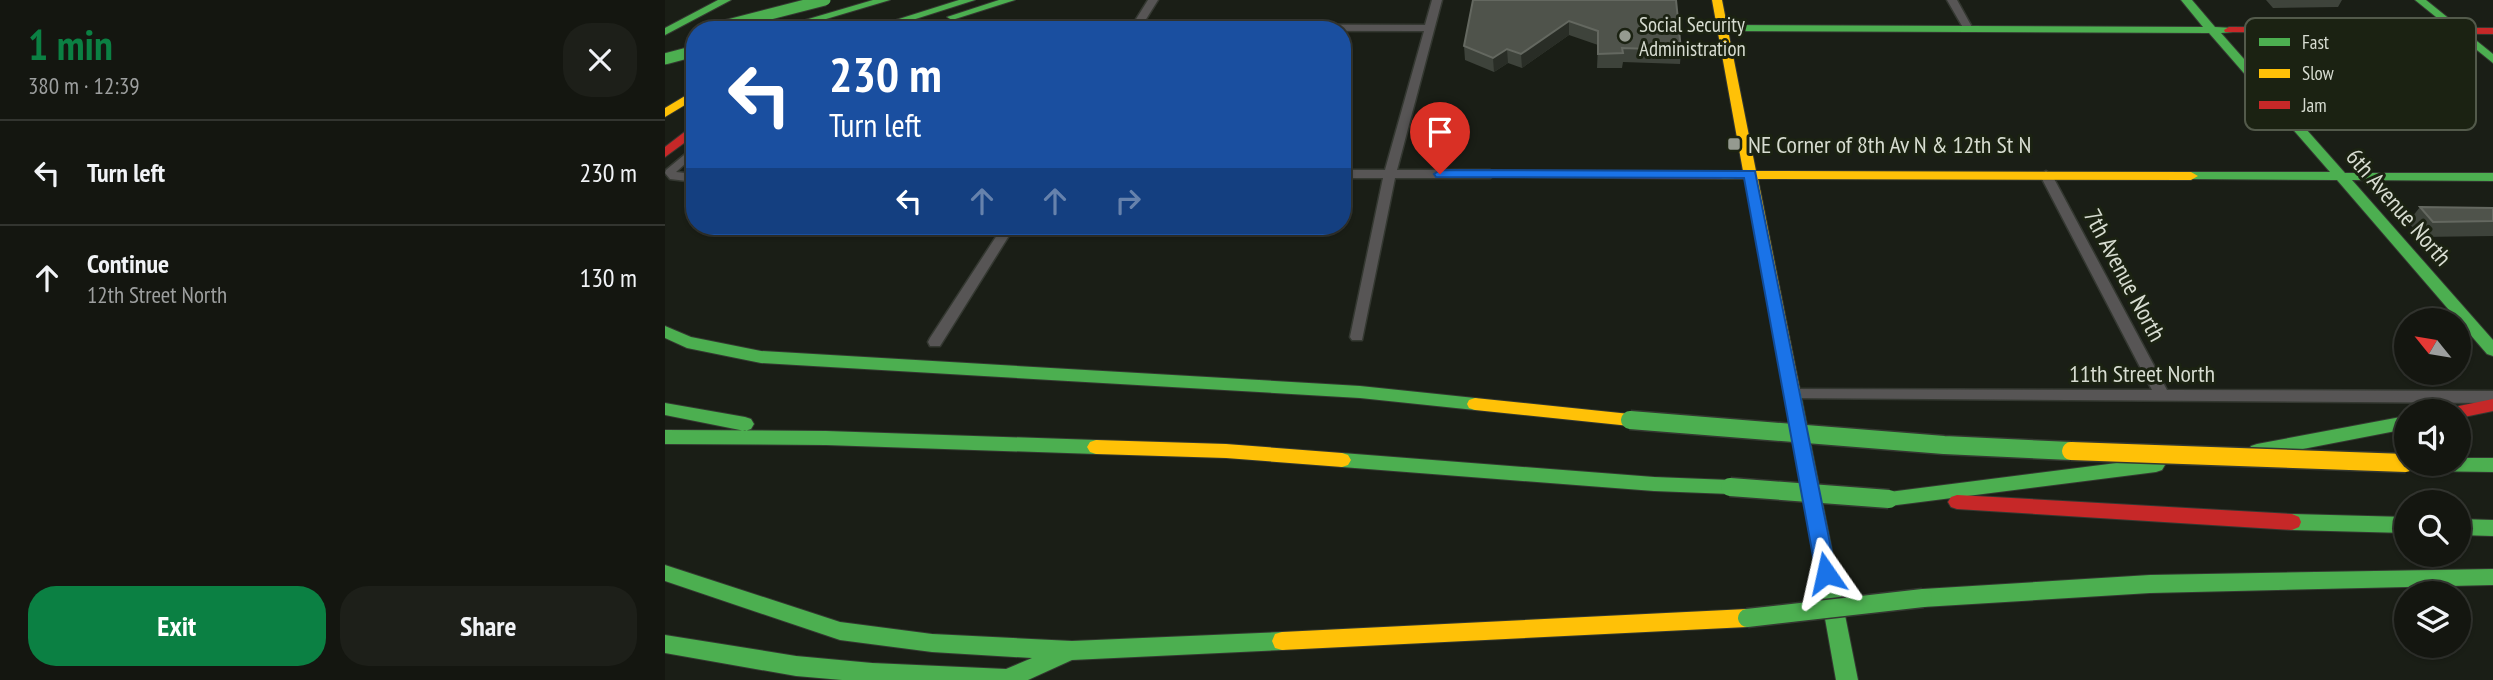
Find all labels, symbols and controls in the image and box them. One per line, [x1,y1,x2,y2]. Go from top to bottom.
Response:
place label: Social Security Administration [1639,11,1746,62]
text: 1 min [28,17,113,72]
legend [2245,18,2476,130]
button: close [563,23,637,97]
marker: Social Security Administration [1617,28,1633,44]
text: Fast [2302,30,2330,54]
text: 230 m [829,42,942,106]
icon: left [714,49,805,140]
text: Slow [2302,61,2335,85]
text: 380 m · 12:39 [28,71,140,100]
text: Jam [2301,93,2327,117]
pin [1410,102,1470,174]
text: Turn left [829,104,921,146]
icon: arrive [1421,113,1459,151]
place label: NE Corner of 8th Av N & 12th St N [1748,129,2031,160]
marker: NE Corner of 8th Av N & 12th St N [1726,136,1742,152]
street label: 6th Avenue North [2339,142,2459,272]
icon: left [28,154,66,192]
text: Turn left [87,156,165,189]
text: 230 m [579,156,637,189]
icon: left [890,182,928,220]
icon: ahead [963,182,1001,220]
icon: ahead [1036,182,1074,220]
icon: right [1109,182,1147,220]
street label: 7th Avenue North [2077,203,2173,347]
text: Continue [87,247,169,280]
icon: ahead [28,259,66,297]
text: 130 m [579,261,637,294]
text: 12th Street North [87,280,227,309]
north arrow [2394,308,2471,385]
map controls [2394,308,2471,658]
street label: 11th Street North [2069,358,2215,389]
button: sound [2394,399,2471,476]
button: search [2394,490,2471,567]
position arrow [1789,536,1863,610]
button: layers [2394,581,2471,658]
button: Exit [28,586,326,666]
button: Share [340,586,637,666]

